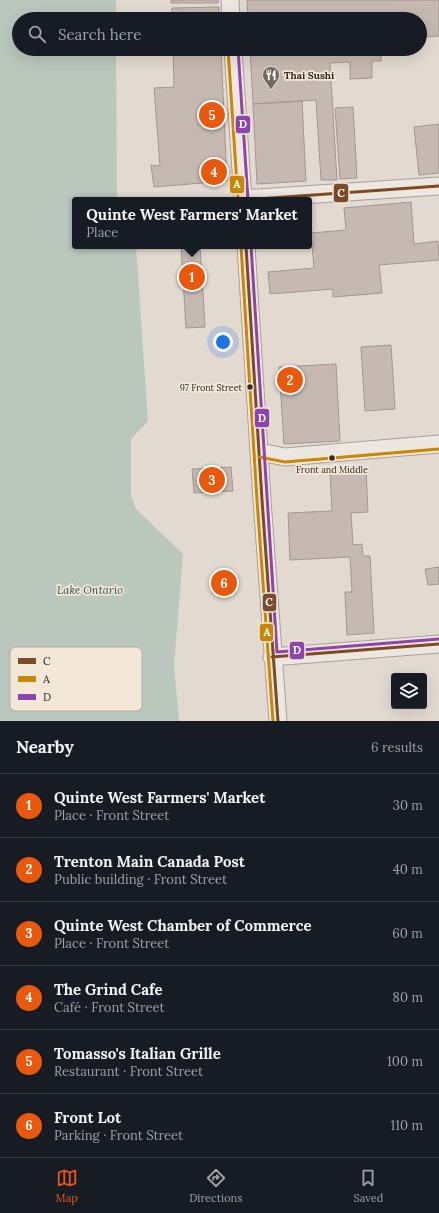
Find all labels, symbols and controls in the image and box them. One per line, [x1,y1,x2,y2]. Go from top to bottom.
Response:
search box [12,12,427,56]
icon: search [26,23,48,45]
text: Search here [58,25,141,44]
restaurant icon: Thai Sushi [261,65,281,90]
place label: Thai Sushi [284,69,335,82]
pin: 5 [199,100,225,130]
line badge: D [235,115,251,134]
text: D [239,117,247,131]
pin: 4 [201,157,227,187]
line badge: A [229,175,245,194]
text: A [233,177,241,191]
line badge: C [333,183,349,203]
text: C [337,186,345,200]
popup [72,197,312,249]
text: Quinte West Farmers' Market [86,205,298,224]
text: Place [86,224,118,241]
pin: 1 [179,262,205,292]
your location [213,332,233,352]
pin: 2 [277,365,303,395]
place label: 97 Front Street [180,382,243,393]
marker: 97 Front Street [245,382,255,392]
line badge: D [254,408,270,428]
text: D [258,411,266,425]
marker: Front and Middle [327,453,337,463]
place label: Front and Middle [296,464,368,475]
pin: 3 [199,465,225,495]
pin: 6 [211,568,237,598]
water label: Lake Ontario [57,583,123,597]
line badge: C [262,593,277,612]
text: C [265,595,273,609]
line badge: A [259,623,274,642]
text: A [263,625,271,639]
line badge: D [289,641,305,660]
text: D [293,643,301,657]
legend [10,647,142,711]
text: C [43,654,51,668]
text: A [42,672,51,686]
map controls [391,673,427,709]
button: layers [391,673,427,709]
text: D [43,690,51,704]
text: Nearby [16,736,74,758]
text: 6 results [371,739,423,756]
text: Quinte West Farmers' Market [54,788,265,807]
text: 1 [26,797,32,814]
text: 30 m [393,797,423,814]
text: Place · Front Street [54,807,169,824]
text: Trenton Main Canada Post [54,852,245,871]
text: 2 [26,861,32,878]
text: 40 m [393,861,423,878]
text: Public building · Front Street [54,871,227,888]
text: Quinte West Chamber of Commerce [54,916,312,935]
text: 3 [25,925,33,942]
text: 60 m [392,925,423,942]
text: Place · Front Street [54,935,169,952]
text: The Grind Cafe [54,980,163,999]
text: 4 [25,989,33,1006]
text: 80 m [393,989,423,1006]
text: Café · Front Street [54,999,164,1016]
text: Tomasso's Italian Grille [54,1044,221,1063]
text: 5 [25,1053,33,1070]
text: 100 m [387,1053,423,1070]
text: Restaurant · Front Street [54,1063,203,1080]
text: Front Lot [54,1108,121,1127]
text: 6 [25,1117,33,1134]
text: 110 m [390,1117,423,1134]
text: Parking · Front Street [54,1127,183,1144]
tab: Map [56,1167,78,1205]
tab: Directions [189,1167,242,1205]
tab: Saved [354,1167,383,1205]

